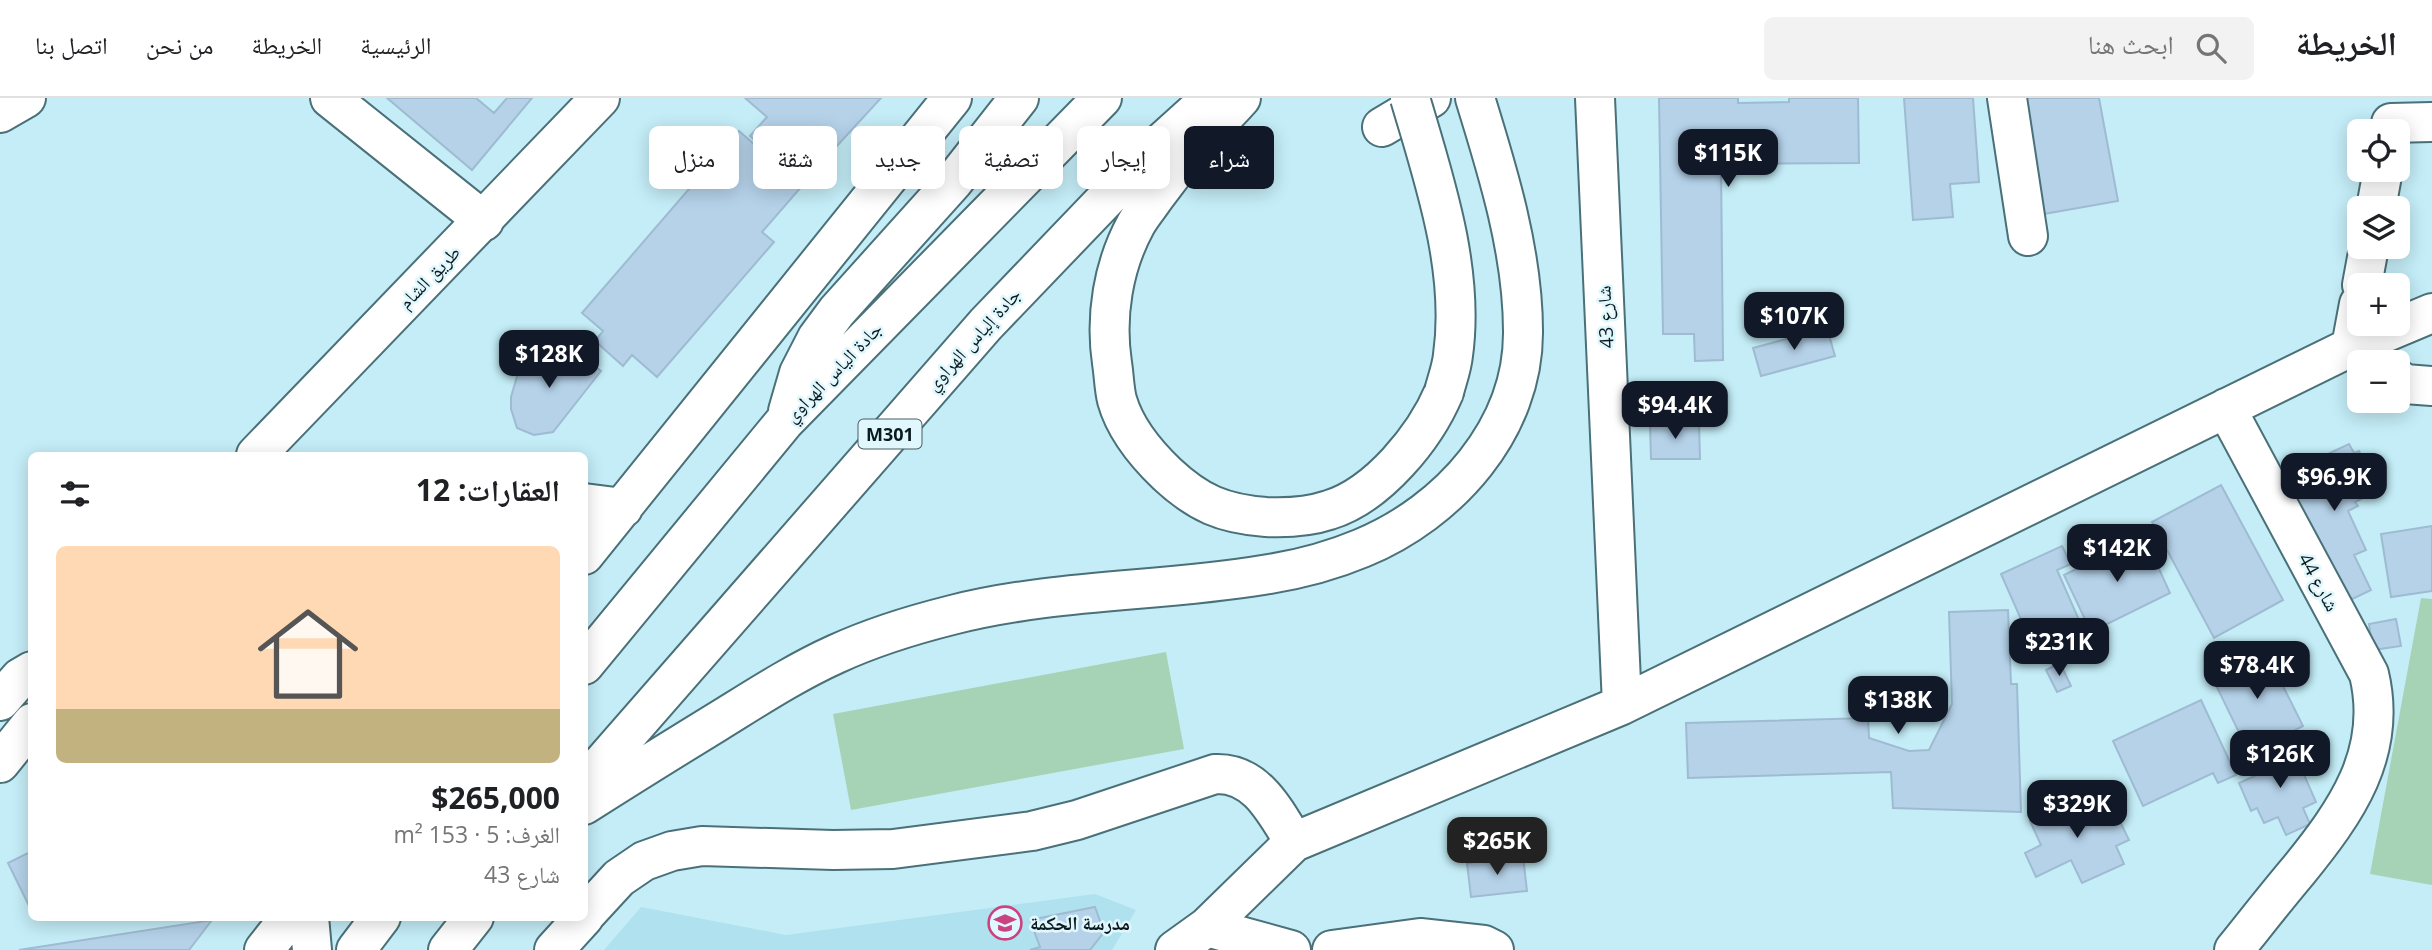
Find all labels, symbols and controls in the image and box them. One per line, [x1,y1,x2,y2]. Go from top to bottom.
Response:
search box [1764,17,2254,80]
text: الخريطة [2296,20,2397,65]
text: ابحث هنا [2088,26,2174,62]
text: اتصل بنا [35,28,108,61]
text: من نحن [146,28,214,61]
text: الخريطة [252,28,322,61]
text: الرئيسية [360,28,431,61]
icon: search [2192,29,2230,67]
map controls [2347,119,2410,413]
button: locate [2347,119,2410,182]
chip: منزل [649,126,739,189]
chip: شقة [753,126,837,189]
chip: جديد [851,126,945,189]
chip: تصفية [959,126,1063,189]
chip: إيجار [1077,126,1170,189]
chip: شراء [1184,126,1274,189]
pin: $115K [1679,130,1777,189]
text: $115K [1694,136,1762,168]
button: layers [2347,196,2410,259]
street label: طريق الشام [392,240,467,315]
button: + [2347,273,2410,336]
street label: جادة إلياس الهراوي [920,282,1028,398]
street label: شارع 43 [1590,285,1620,349]
pin: $107K [1745,292,1843,352]
text: $107K [1760,299,1828,331]
street label: جادة الياس الهراوي [778,316,890,430]
pin: $128K [500,330,598,390]
text: $128K [515,337,583,369]
button: − [2347,350,2410,413]
pin: $94.4K [1618,382,1732,441]
text: $94.4K [1638,388,1712,420]
road number: M301 [858,420,922,448]
pin: $96.9K [2277,454,2391,513]
text: $96.9K [2297,460,2371,492]
text: العقارات: 12 [416,469,560,510]
icon: filters [56,475,94,513]
pin: $142K [2068,524,2166,584]
text: $142K [2083,531,2151,563]
street label: شارع 44 [2292,548,2346,616]
icon: home [245,591,371,717]
pin: $231K [2010,618,2108,678]
text: $231K [2025,625,2093,657]
pin: $78.4K [2200,642,2314,701]
text: $78.4K [2220,648,2294,680]
pin: $138K [1849,676,1947,736]
text: $138K [1864,683,1932,715]
pin: $126K [2231,730,2329,790]
text: $126K [2246,737,2314,769]
text: $265,000 [431,777,560,818]
pin: $329K [2028,780,2126,840]
text: $329K [2043,787,2111,819]
text: الغرف: 5 · 153 m² [393,818,560,850]
pin: $265K [1448,818,1546,877]
text: $265K [1463,824,1531,856]
text: شارع 43 [484,858,560,890]
school or university icon: مدرسة الحكمة [986,904,1024,942]
place label: مدرسة الحكمة [1030,910,1130,936]

